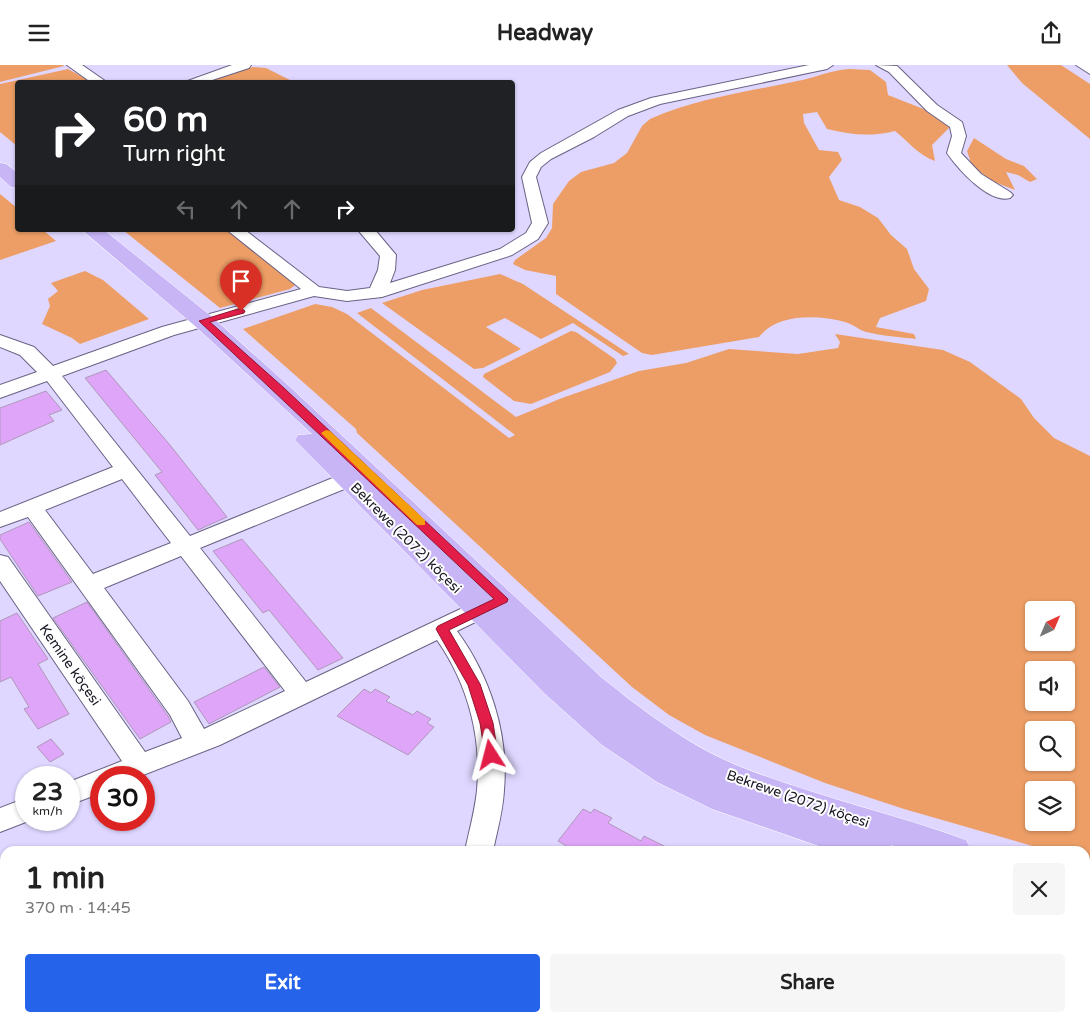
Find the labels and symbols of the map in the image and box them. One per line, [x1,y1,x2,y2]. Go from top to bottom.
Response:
pin [220,260,262,311]
street label: Bekrewe (2072) köçesi [347,479,465,597]
north arrow [1025,601,1075,651]
street label: Kemine köçesi [36,621,104,709]
position arrow [464,728,516,780]
speed limit sign: 30 [90,766,155,831]
street label: Bekrewe (2072) köçesi [724,767,872,831]

